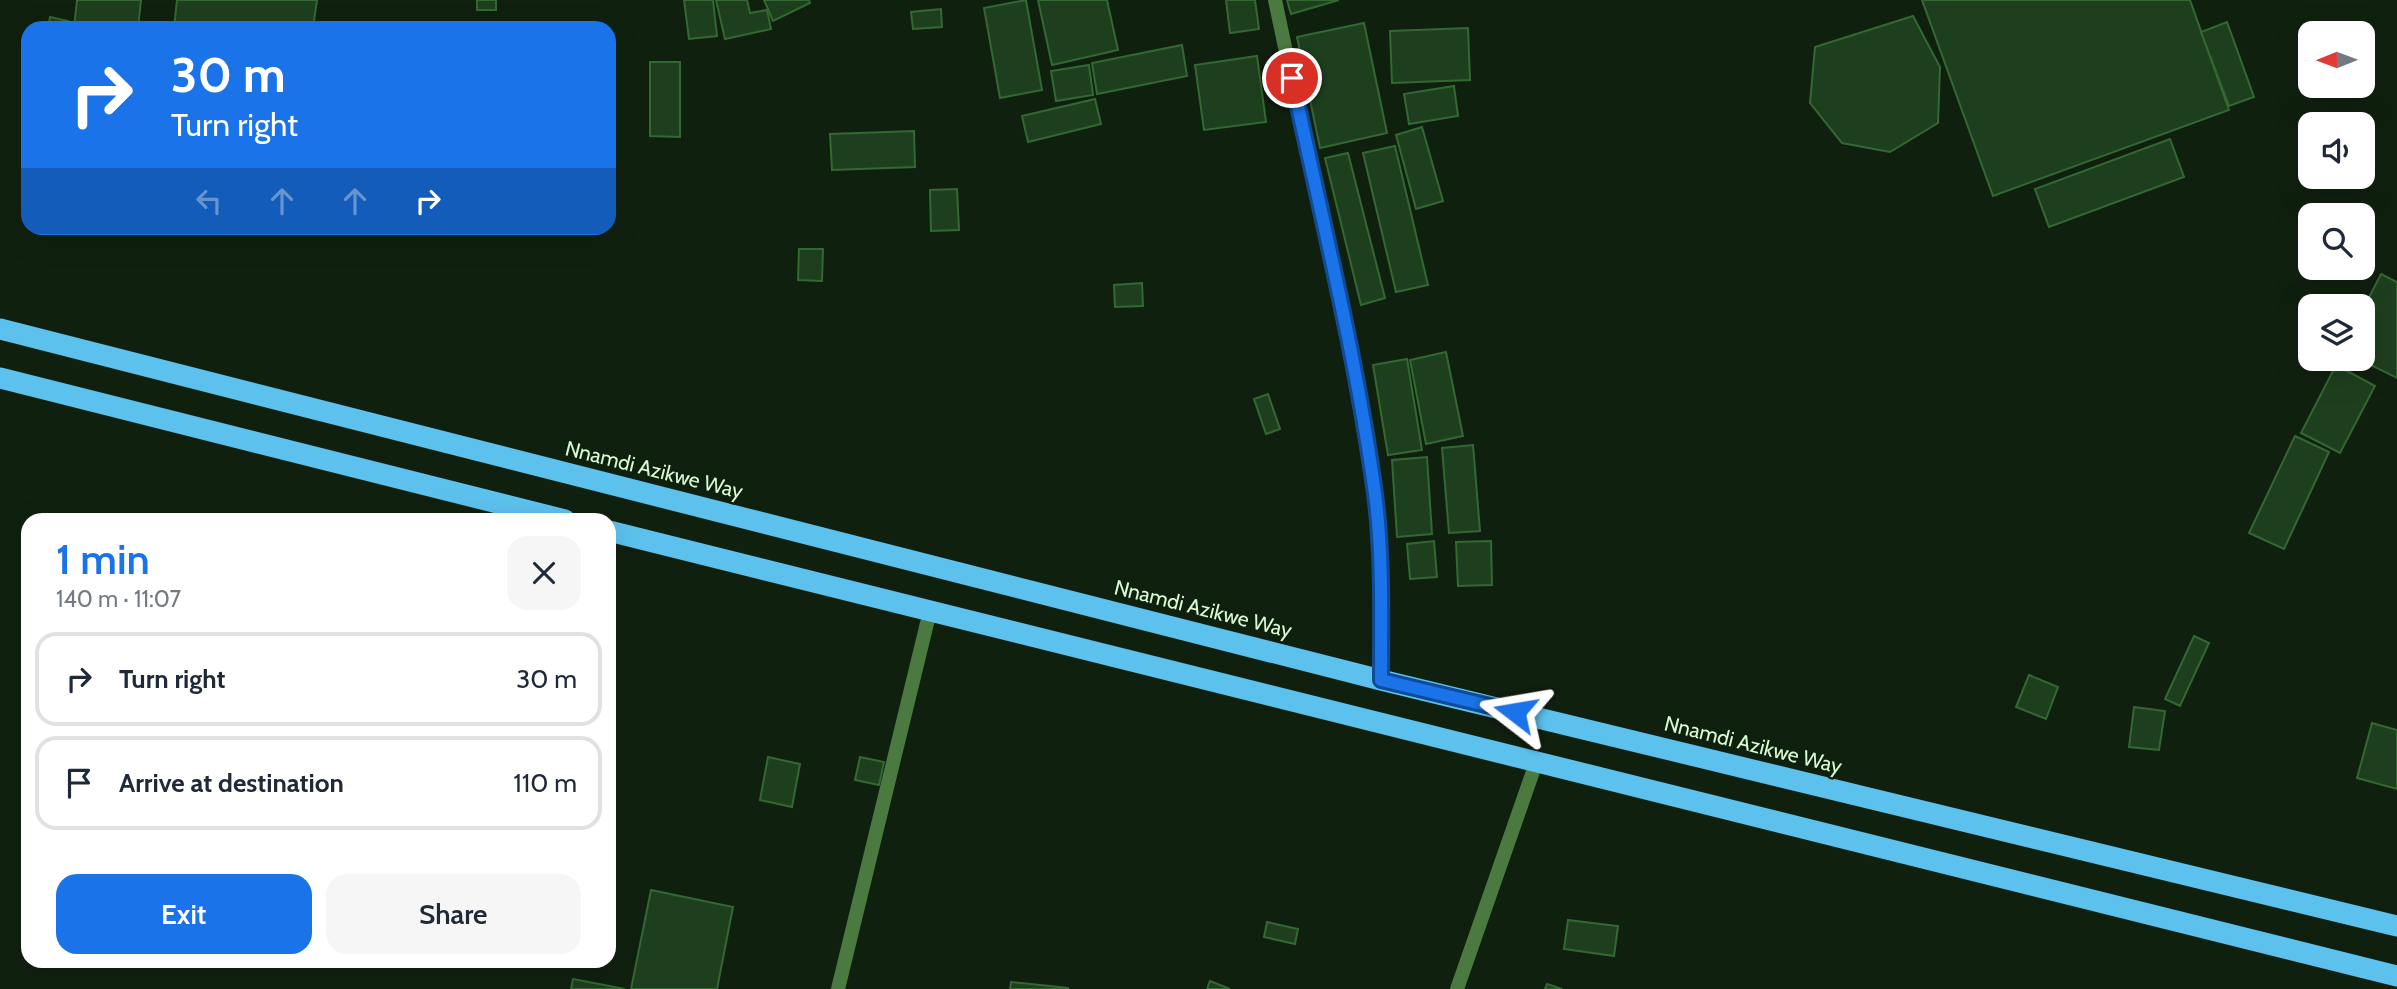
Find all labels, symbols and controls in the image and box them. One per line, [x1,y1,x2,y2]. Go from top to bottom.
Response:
north arrow [2298,21,2375,98]
map controls [2298,21,2375,371]
text: 30 m [171,45,286,104]
pin [1262,48,1322,108]
icon: right [56,49,147,140]
icon: arrive [1273,59,1311,97]
text: Turn right [171,105,298,144]
button: sound [2298,112,2375,189]
icon: left [190,182,228,220]
icon: ahead [263,182,301,220]
icon: ahead [336,182,374,220]
icon: right [409,182,447,220]
button: search [2298,203,2375,280]
button: layers [2298,294,2375,371]
street label: Nnamdi Azikwe Way [563,435,746,504]
text: 1 min [56,533,150,585]
button: close [507,536,581,610]
street label: Nnamdi Azikwe Way [1112,574,1295,643]
text: 140 m · 11:07 [56,585,181,613]
icon: right [60,660,98,698]
text: Turn right [119,663,225,695]
text: 30 m [516,663,577,695]
position arrow [1478,675,1552,749]
street label: Nnamdi Azikwe Way [1662,710,1845,779]
icon: arrive [60,764,98,802]
text: Arrive at destination [119,767,344,799]
text: 110 m [513,767,577,799]
button: Exit [56,874,312,954]
button: Share [326,874,581,954]

